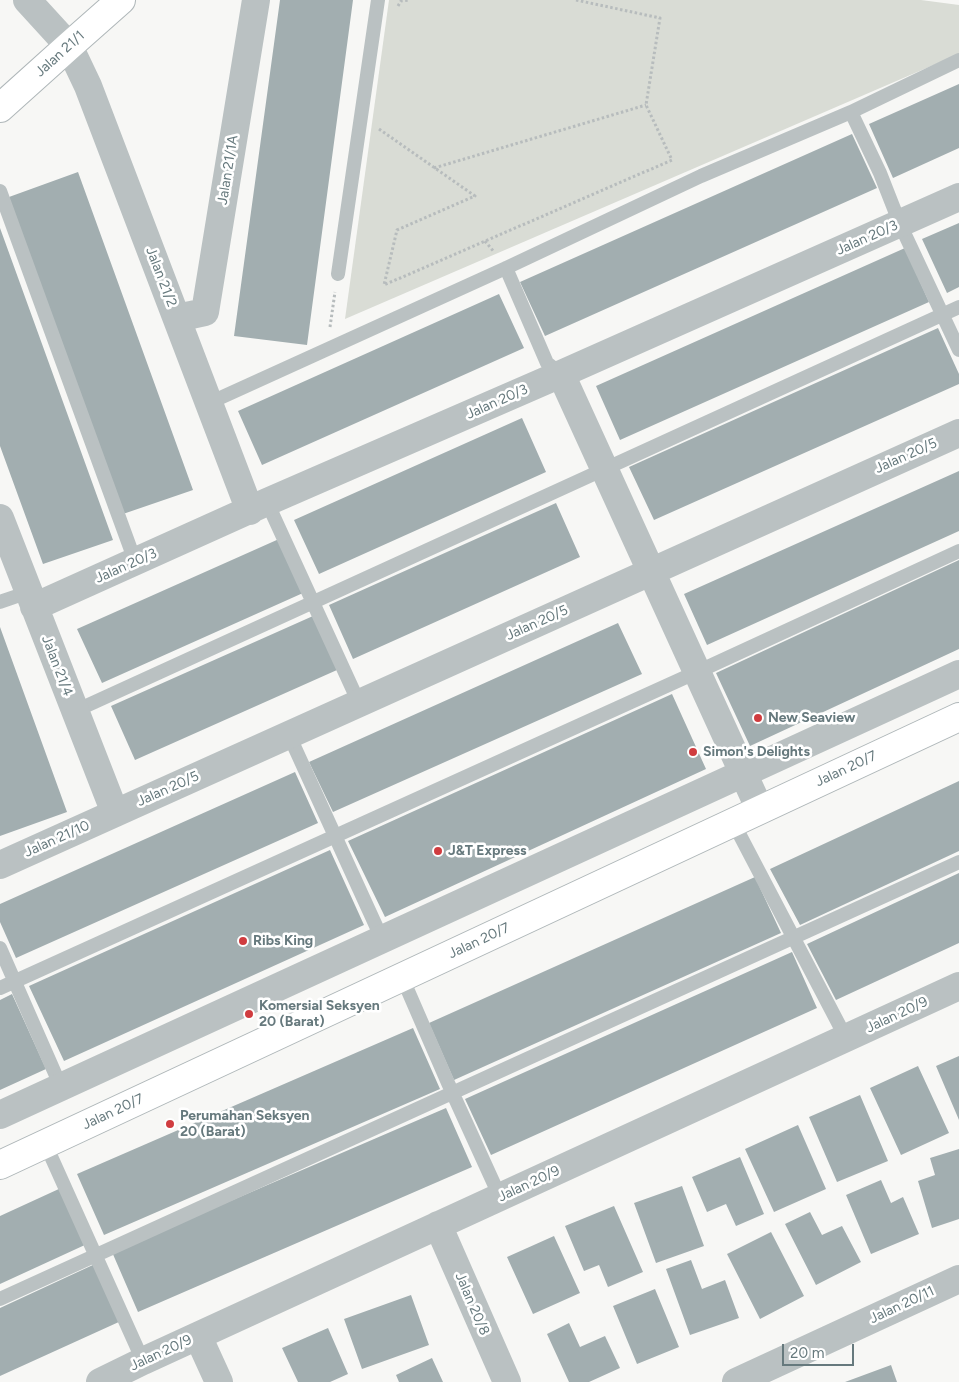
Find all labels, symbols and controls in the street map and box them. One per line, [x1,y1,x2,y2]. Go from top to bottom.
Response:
street label: Jalan 21/1 [32,27,88,81]
street label: Jalan 21/1A [214,134,242,206]
street label: Jalan 20/3 [834,217,900,259]
street label: Jalan 21/2 [142,245,180,309]
street label: Jalan 20/3 [464,381,530,423]
street label: Jalan 20/5 [872,435,940,477]
street label: Jalan 20/3 [93,545,159,587]
street label: Jalan 20/5 [503,602,571,644]
street label: Jalan 21/4 [38,633,76,699]
place label: New Seaview [768,710,855,726]
marker: New Seaview [752,712,764,724]
place label: Simon's Delights [703,744,810,760]
marker: Simon's Delights [687,746,699,758]
street label: Jalan 20/7 [813,748,879,790]
street label: Jalan 20/5 [134,768,202,810]
street label: Jalan 21/10 [22,817,92,861]
place label: J&T Express [448,843,527,859]
marker: J&T Express [432,845,444,857]
street label: Jalan 20/7 [446,920,512,962]
place label: Ribs King [253,933,313,949]
marker: Ribs King [237,935,249,947]
street label: Jalan 20/9 [864,993,930,1037]
place label: Komersial Seksyen 20 (Barat) [259,998,380,1030]
marker: Komersial Seksyen 20 (Barat) [243,1008,255,1020]
street label: Jalan 20/7 [80,1091,146,1133]
place label: Perumahan Seksyen 20 (Barat) [180,1108,310,1140]
marker: Perumahan Seksyen 20 (Barat) [164,1118,176,1130]
street label: Jalan 20/9 [496,1162,562,1206]
street label: Jalan 20/8 [451,1270,493,1338]
street label: Jalan 20/11 [867,1283,937,1327]
street label: Jalan 20/9 [128,1331,194,1375]
scale bar [784,1334,856,1366]
text: 20 m [790,1344,824,1362]

